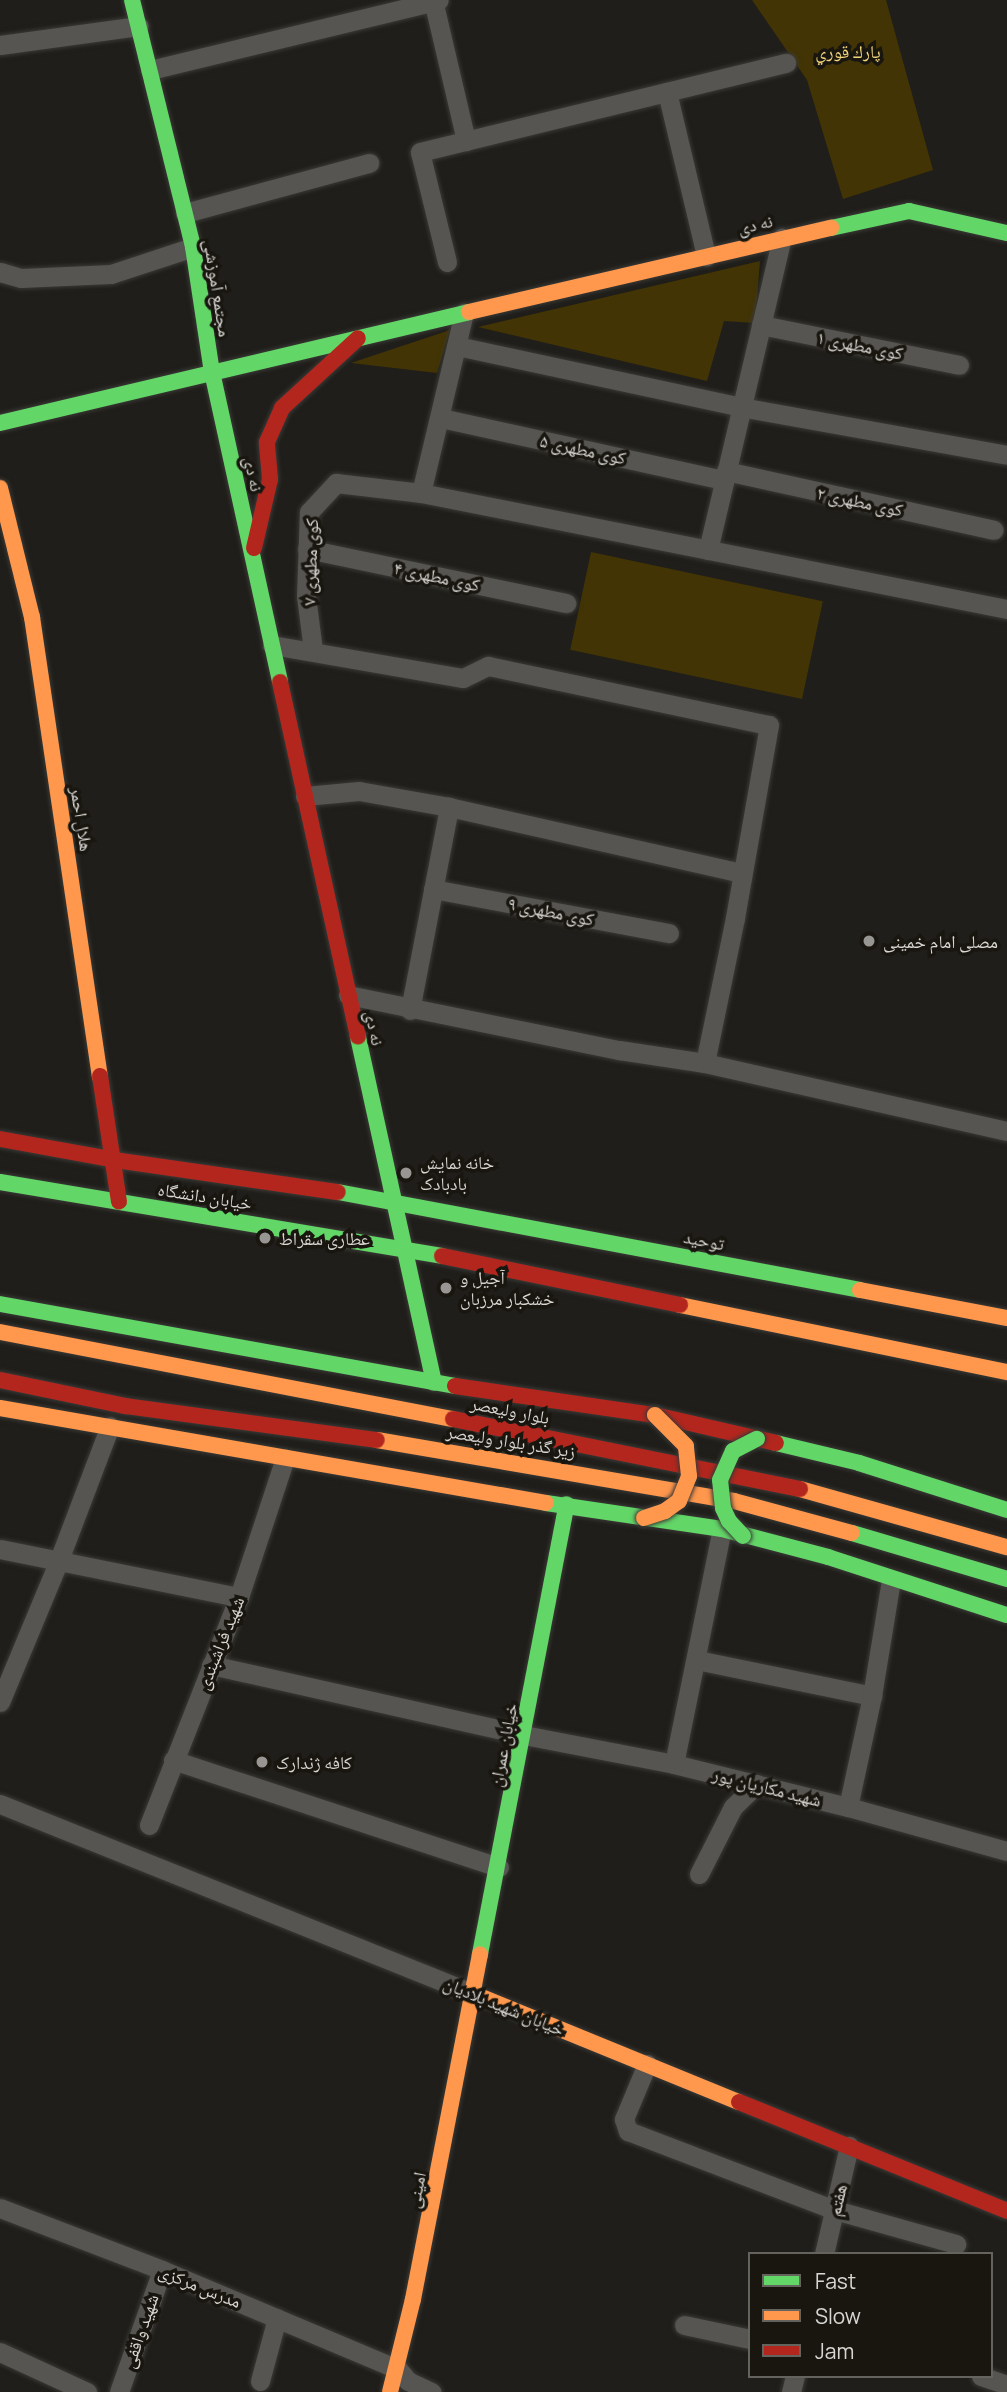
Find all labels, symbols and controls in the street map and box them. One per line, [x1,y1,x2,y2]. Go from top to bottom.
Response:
park label: پارك قوري [815,40,881,62]
street label: نه دی [735,210,775,238]
street label: مجتمع آموزشی [200,238,236,338]
street label: کوی مطهری ۱ [815,326,905,364]
street label: کوی مطهری ۵ [538,429,628,469]
street label: نه دی [240,455,268,493]
street label: کوی مطهری ۲ [815,481,905,521]
street label: کوی مطهری ۷ [298,518,322,606]
street label: کوی مطهری ۴ [392,556,482,596]
street label: هلال احمر [66,785,98,853]
street label: کوی مطهری ۹ [506,892,596,930]
place label: مصلی امام خمینی [883,930,998,952]
marker: مصلی امام خمینی [861,933,877,949]
street label: نه دی [361,1009,389,1047]
place label: خانه نمایش بادبادک [420,1152,494,1194]
marker: خانه نمایش بادبادک [398,1165,414,1181]
street label: خیابان دانشگاه [156,1178,254,1214]
street label: توحید [682,1225,726,1255]
place label: عطاری سقراط [279,1227,370,1249]
marker: عطاری سقراط [257,1230,273,1246]
place label: آجیل و خشکبار مرزبان [460,1267,554,1310]
marker: آجیل و خشکبار مرزبان [438,1280,454,1296]
street label: بلوار ولیعصر [469,1392,551,1428]
street label: زیر گذر بلوار ولیعصر [445,1420,577,1462]
street label: شهید فراشبندی [192,1593,248,1693]
street label: خیابان عمران [484,1701,522,1789]
place label: کافه ژندارک [276,1751,352,1773]
marker: کافه ژندارک [254,1754,270,1770]
street label: شهید مکاریان پور [710,1763,824,1811]
street label: خیابان شهید بلادیان [441,1972,567,2040]
street label: امینی [402,2170,430,2210]
street label: هفتم [823,2182,851,2218]
legend [748,2252,993,2378]
street label: مدرس مرکزی [156,2260,244,2312]
text: Fast [815,2267,856,2295]
street label: شهید واقفی [117,2291,163,2371]
text: Slow [815,2302,861,2330]
text: Jam [815,2337,854,2365]

